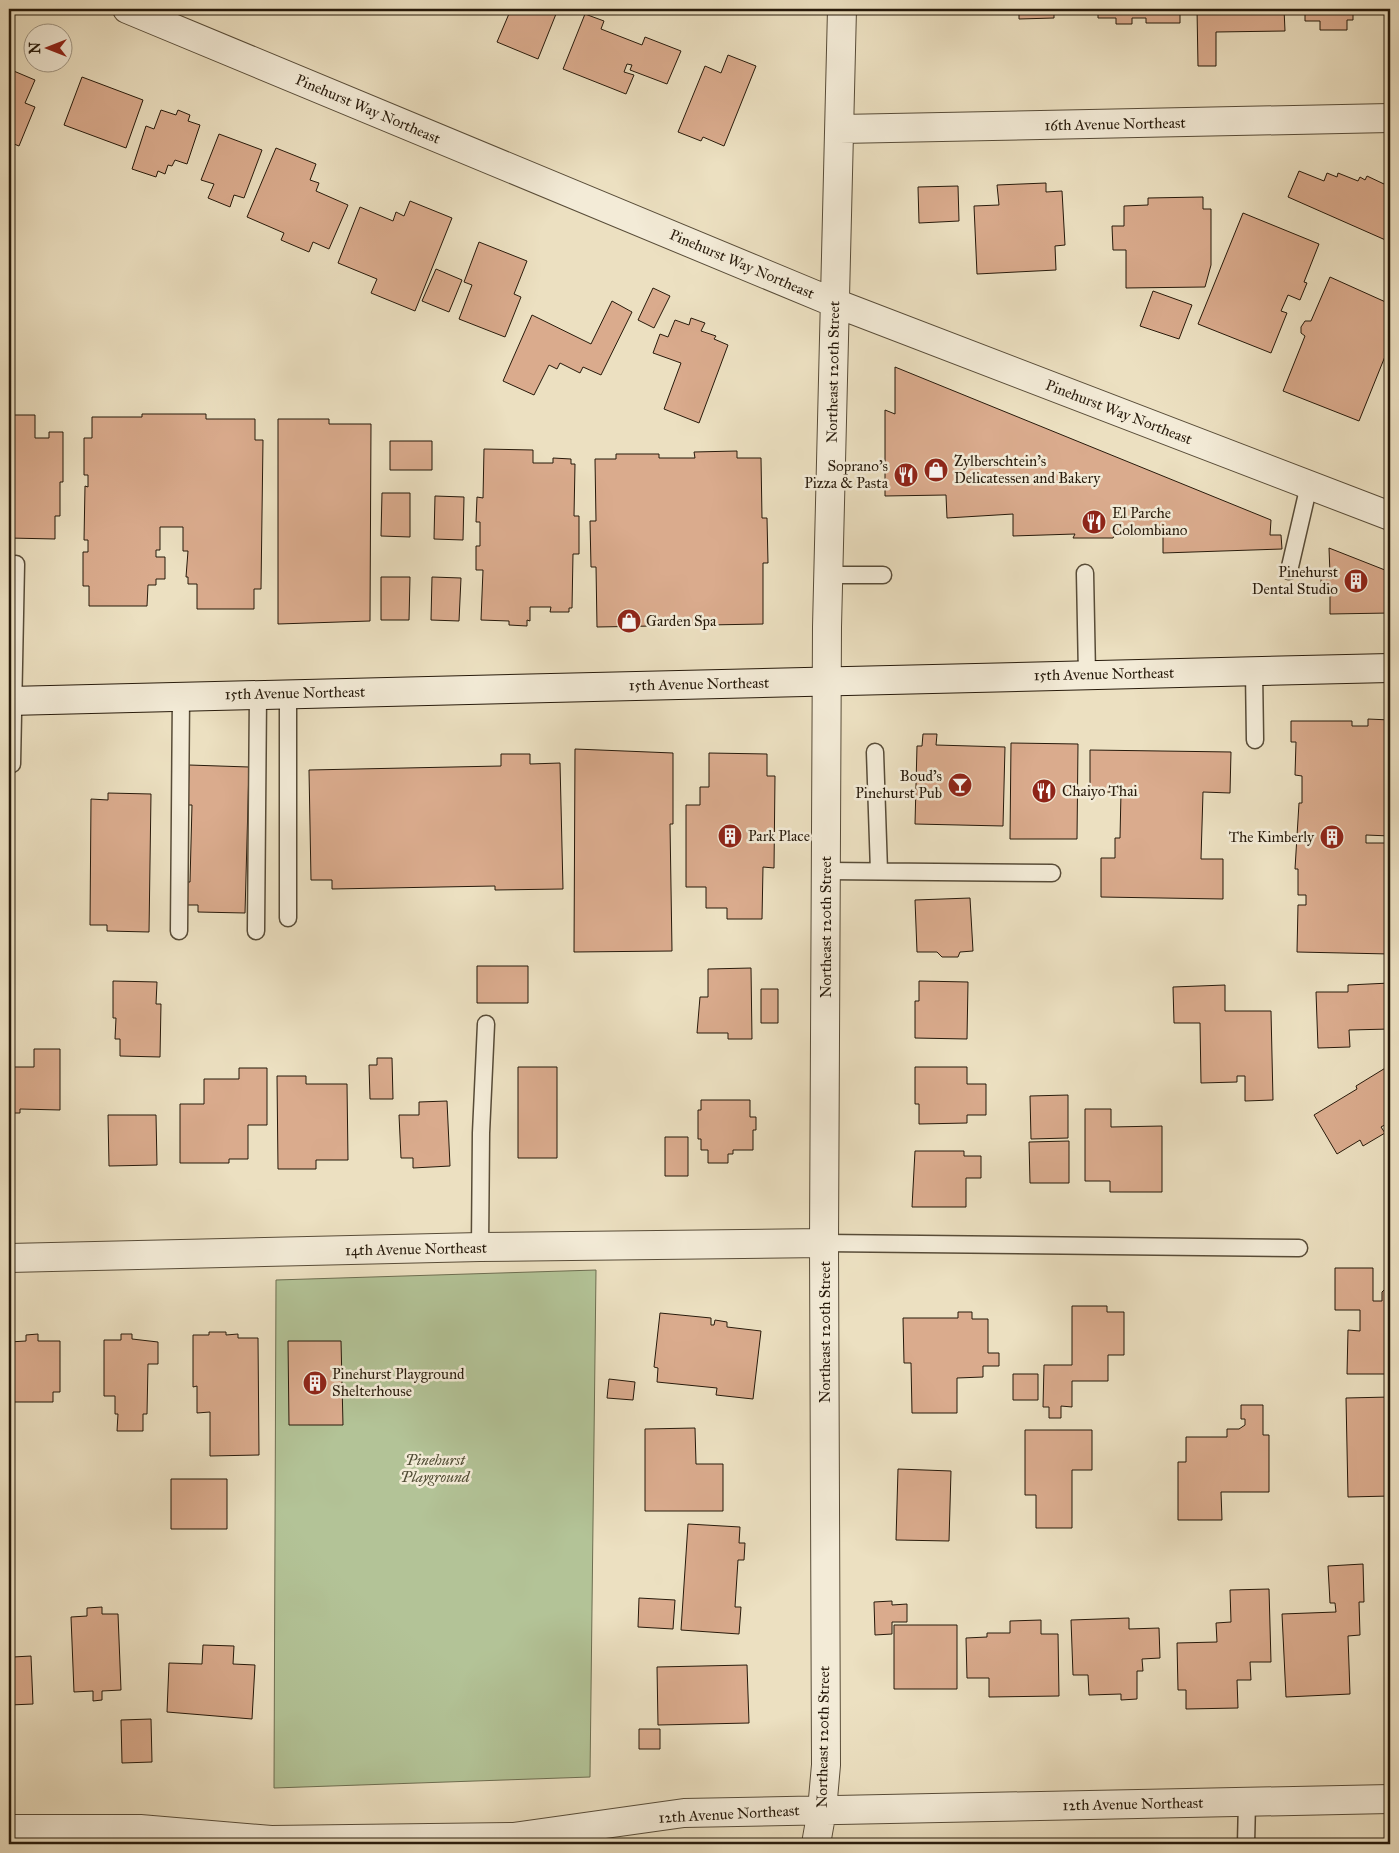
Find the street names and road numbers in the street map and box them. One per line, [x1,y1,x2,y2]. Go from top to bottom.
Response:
street label: Pinehurst Way Northeast [293,70,444,148]
street label: 16th Avenue Northeast [1044,114,1187,134]
street label: Pinehurst Way Northeast [667,225,818,303]
street label: Northeast 120th Street [823,300,843,443]
street label: Pinehurst Way Northeast [1043,376,1195,449]
street label: 15th Avenue Northeast [1034,664,1175,684]
street label: 15th Avenue Northeast [629,674,770,694]
street label: 15th Avenue Northeast [225,683,366,703]
street label: Northeast 120th Street [817,855,835,998]
street label: 14th Avenue Northeast [345,1239,488,1259]
street label: Northeast 120th Street [816,1260,834,1403]
street label: Northeast 120th Street [813,1665,833,1808]
street label: 12th Avenue Northeast [1062,1794,1204,1814]
street label: 12th Avenue Northeast [658,1801,801,1827]

